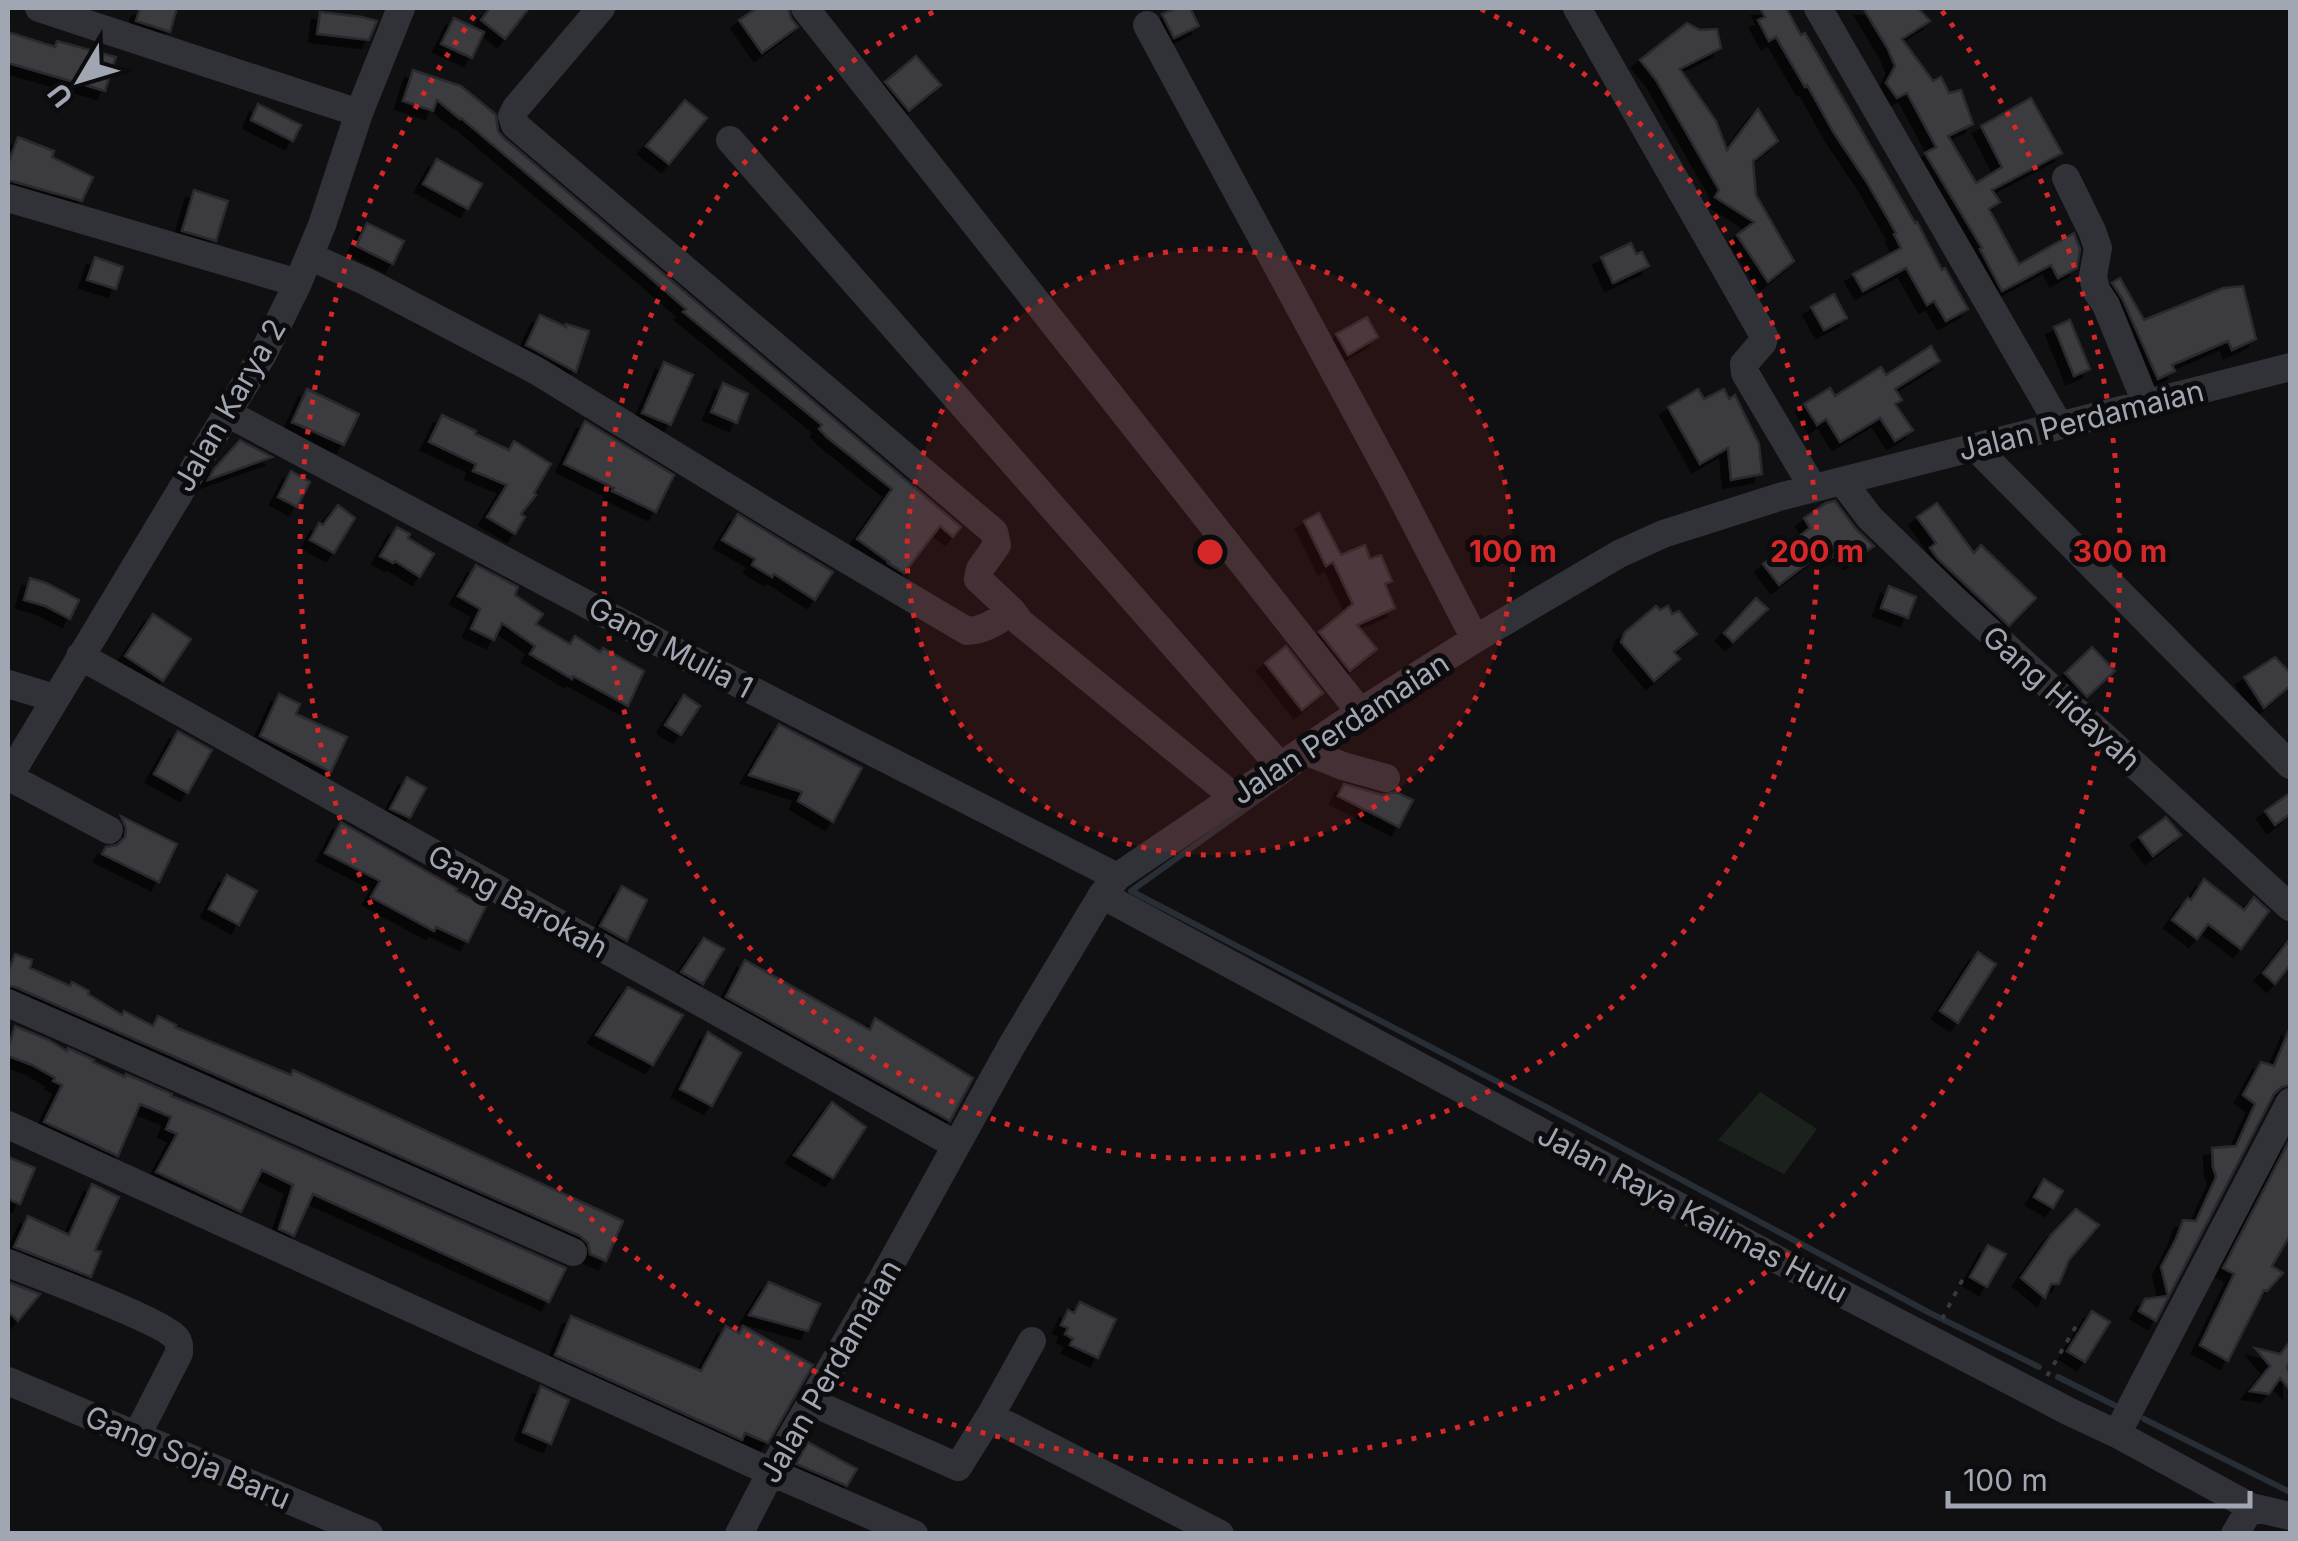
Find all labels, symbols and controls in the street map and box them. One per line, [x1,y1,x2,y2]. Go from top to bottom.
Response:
north arrow [30,30,130,130]
text: U [41,77,80,114]
street label: Jalan Karya 2 [165,312,293,498]
street label: Jalan Perdamaian [1955,372,2207,468]
text: 100 m [1469,533,1557,569]
text: 200 m [1770,533,1864,569]
text: 300 m [2073,533,2167,569]
centre of rings [1192,534,1228,570]
street label: Gang Mulia 1 [583,589,759,705]
street label: Gang Hidayah [1976,618,2148,778]
street label: Jalan Perdamaian [1225,644,1455,812]
street label: Gang Barokah [422,837,614,965]
street label: Jalan Raya Kalimas Hulu [1532,1116,1854,1310]
street label: Jalan Perdamaian [751,1253,909,1489]
street label: Gang Soja Baru [80,1398,296,1516]
scale bar [1948,1446,2250,1508]
text: 100 m [1963,1462,2048,1498]

